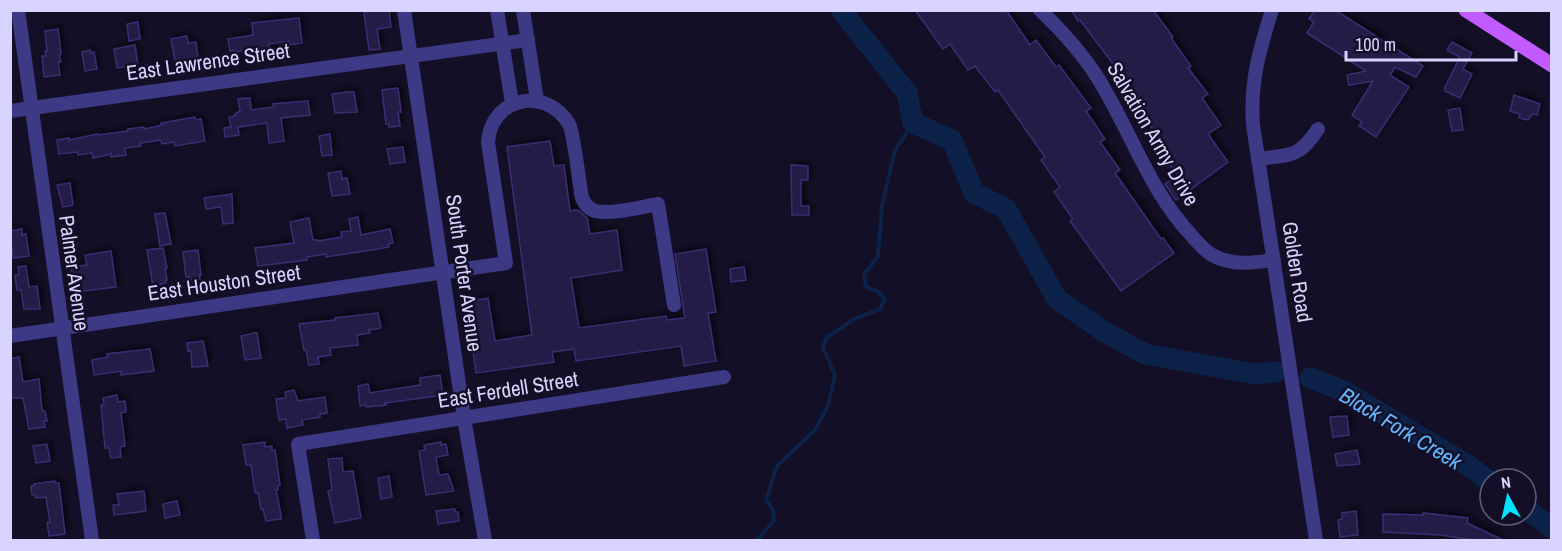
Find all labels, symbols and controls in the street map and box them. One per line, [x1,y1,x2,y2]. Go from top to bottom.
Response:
scale bar [1346,24,1516,62]
text: 100 m [1355,32,1396,57]
street label: East Lawrence Street [124,36,292,87]
street label: Salvation Army Drive [1100,56,1206,211]
street label: South Porter Avenue [439,192,490,353]
street label: Palmer Avenue [52,213,97,333]
street label: Golden Road [1275,220,1320,324]
street label: East Houston Street [146,257,302,308]
street label: East Ferdell Street [436,364,580,415]
water label: Black Fork Creek [1334,380,1469,477]
north arrow [1478,467,1538,527]
text: N [1500,471,1512,494]

